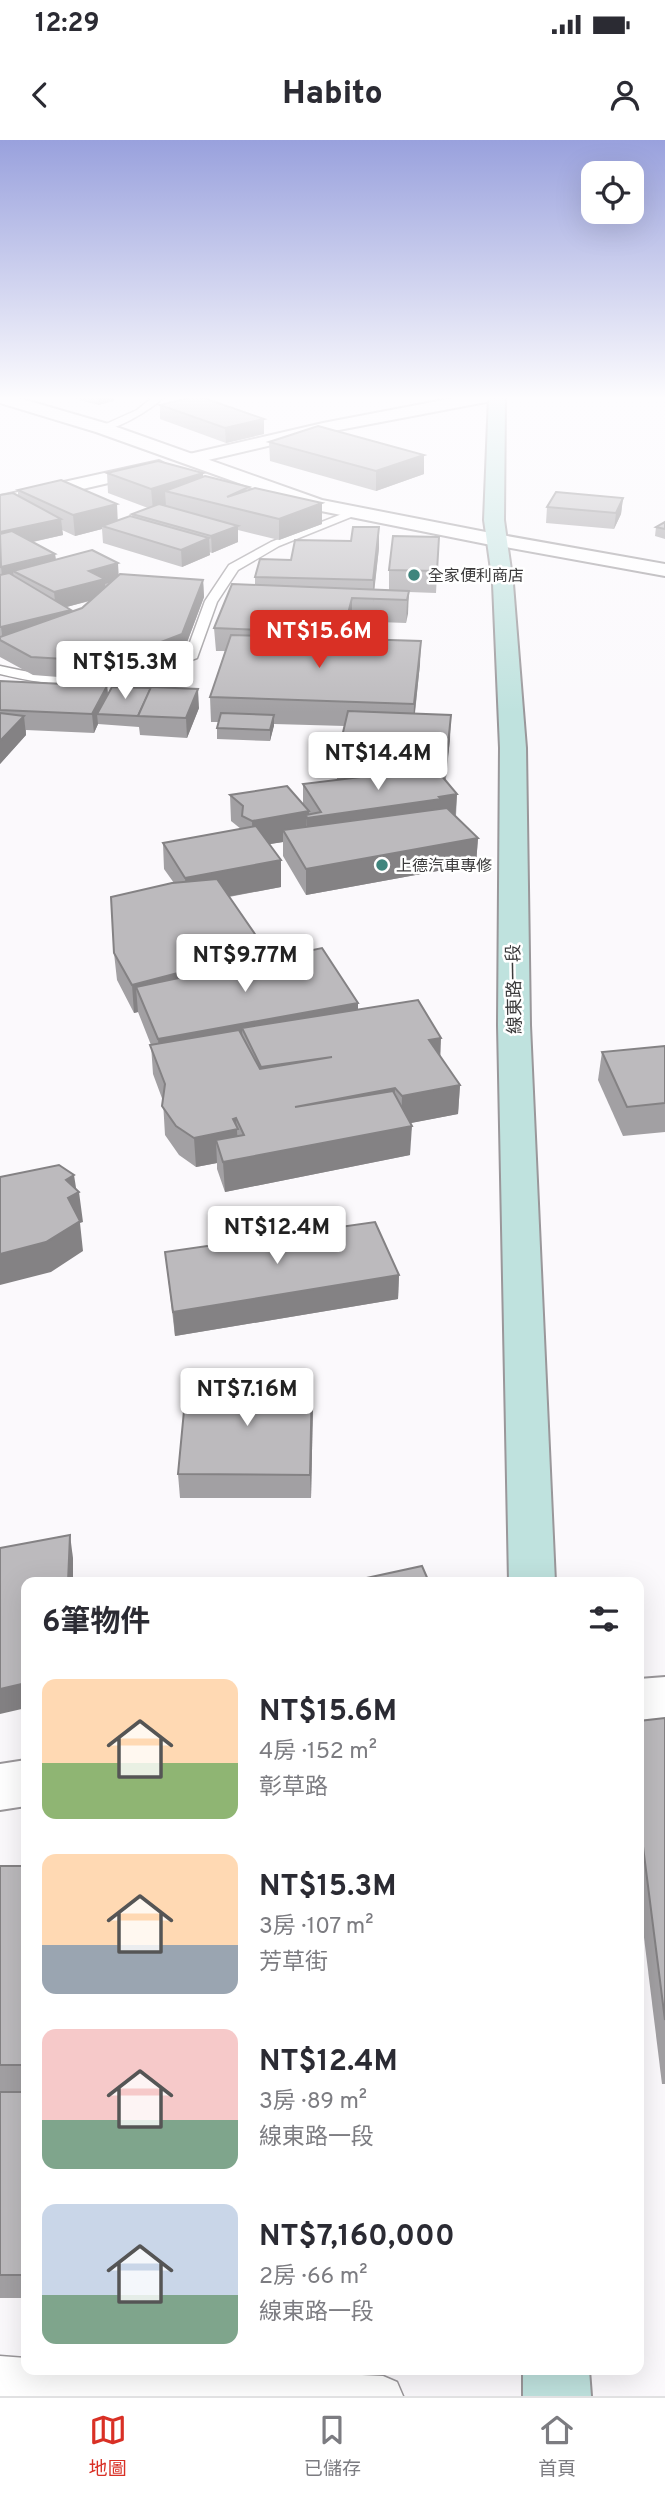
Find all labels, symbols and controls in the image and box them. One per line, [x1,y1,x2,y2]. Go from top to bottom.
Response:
text: 12:29 [35,8,100,41]
text: Habito [282,75,383,115]
icon: back [21,76,59,114]
icon: person [606,76,644,114]
map controls [581,161,644,224]
button: locate [581,161,644,224]
marker: 全家便利商店 [406,567,422,583]
place label: 全家便利商店 [428,567,524,587]
pin: NT$15.6M [247,610,391,670]
text: NT$15.6M [266,618,372,647]
pin: NT$15.3M [53,642,197,701]
text: NT$15.3M [72,649,178,678]
pin: NT$14.4M [306,732,450,792]
text: NT$14.4M [324,740,432,769]
marker: 上德汽車專修 [374,857,390,873]
place label: 上德汽車專修 [396,857,492,877]
pin: NT$9.77M [173,934,317,994]
text: NT$9.77M [192,942,298,971]
street label: 線東路一段 [503,944,528,1034]
pin: NT$12.4M [205,1206,349,1266]
text: NT$12.4M [224,1214,330,1243]
pin: NT$7.16M [175,1368,319,1428]
text: NT$7.16M [196,1376,298,1405]
icon: filters [585,1600,623,1638]
text: 6筆物件 [42,1605,150,1642]
text: NT$15.6M [259,1694,397,1731]
icon: home [98,1707,182,1791]
text: 4房 · 152 m² [259,1738,377,1767]
text: 彰草路 [259,1774,328,1803]
text: NT$15.3M [259,1869,396,1906]
icon: home [98,1882,182,1966]
text: 3房 · 107 m² [259,1913,374,1942]
text: 芳草街 [259,1949,328,1978]
text: NT$12.4M [259,2044,398,2081]
icon: home [98,2057,182,2141]
text: 3房 · 89 m² [259,2088,367,2117]
text: 線東路一段 [259,2124,374,2153]
text: NT$7,160,000 [259,2219,455,2256]
icon: home [98,2232,182,2316]
text: 2房 · 66 m² [259,2263,368,2292]
text: 線東路一段 [259,2299,374,2328]
tab: 地圖 [89,2411,127,2482]
tab: 已儲存 [304,2411,361,2482]
tab: 首頁 [538,2411,576,2482]

